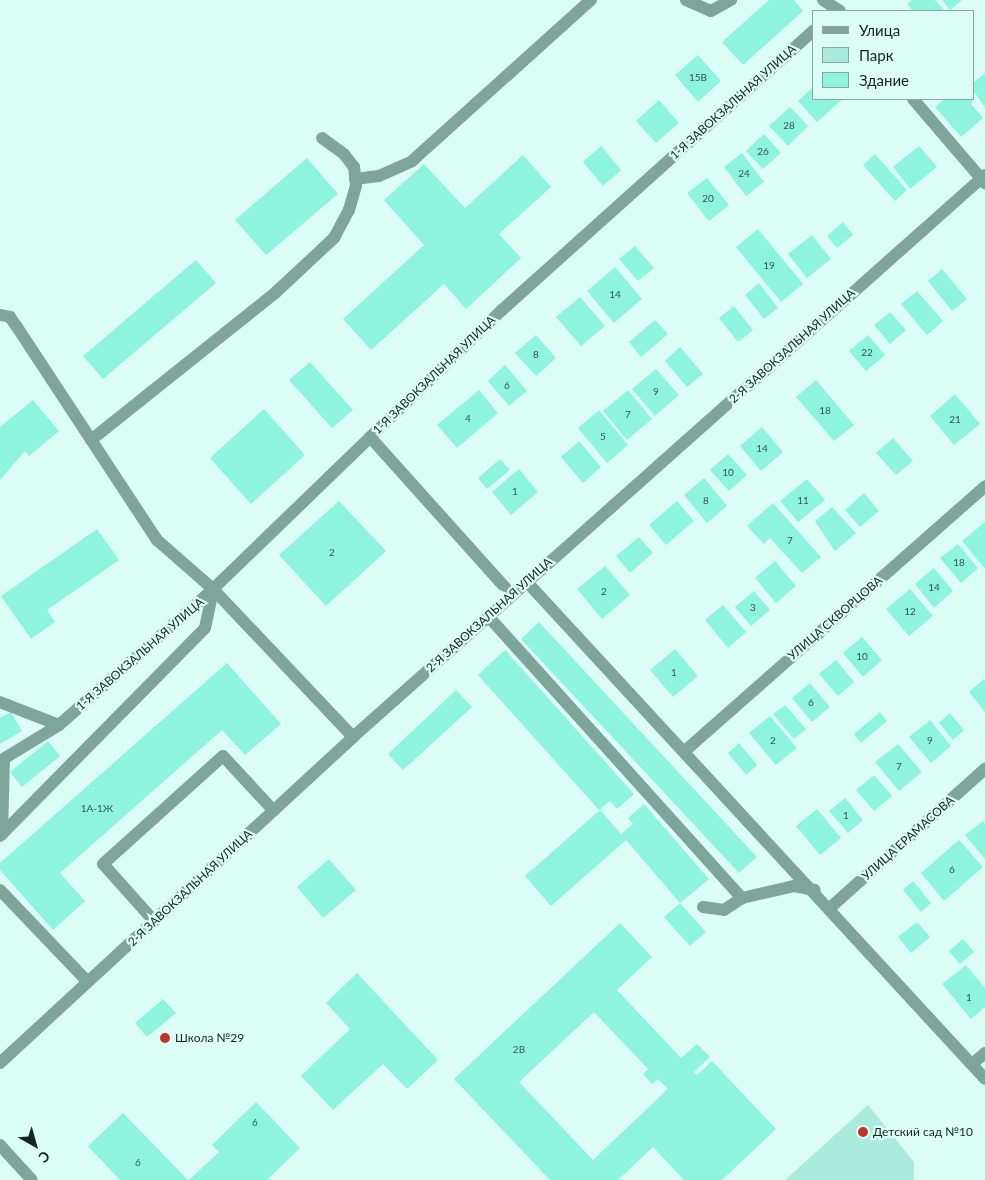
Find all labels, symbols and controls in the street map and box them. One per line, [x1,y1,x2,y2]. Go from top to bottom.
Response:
legend [812,10,975,100]
text: Улица [859,21,900,39]
street label: 1-Я ЗАВОКЗАЛЬНАЯ УЛИЦА [667,42,799,162]
text: Парк [859,46,893,64]
text: Здание [859,71,909,89]
house number: 15В [689,72,707,84]
house number: 28 [783,120,795,132]
house number: 26 [757,146,769,158]
house number: 24 [738,168,750,180]
house number: 20 [702,193,714,205]
house number: 19 [763,260,775,272]
street label: 2-Я ЗАВОКЗАЛЬНАЯ УЛИЦА [726,286,858,406]
house number: 14 [609,289,621,301]
street label: 1-Я ЗАВОКЗАЛЬНАЯ УЛИЦА [370,313,498,437]
house number: 22 [861,347,873,359]
house number: 8 [533,349,539,361]
house number: 6 [504,380,510,392]
house number: 9 [653,386,659,398]
house number: 18 [819,405,831,417]
house number: 7 [625,409,631,421]
house number: 4 [465,413,471,425]
house number: 21 [949,414,961,426]
house number: 5 [600,431,606,443]
house number: 14 [756,443,768,455]
house number: 10 [722,467,734,479]
house number: 1 [512,486,518,498]
house number: 8 [703,495,709,507]
house number: 11 [797,495,809,507]
house number: 7 [787,535,793,547]
house number: 2 [329,547,335,559]
street label: 2-Я ЗАВОКЗАЛЬНАЯ УЛИЦА [423,555,555,675]
house number: 18 [953,557,965,569]
street label: УЛИЦА СКВОРЦОВА [785,573,885,663]
house number: 14 [928,582,940,594]
house number: 2 [601,586,607,598]
street label: 1-Я ЗАВОКЗАЛЬНАЯ УЛИЦА [73,595,207,713]
house number: 3 [750,602,756,614]
house number: 12 [904,606,916,618]
house number: 10 [856,651,868,663]
house number: 1 [671,667,677,679]
house number: 6 [808,697,814,709]
house number: 2 [770,735,776,747]
house number: 9 [927,735,933,747]
house number: 7 [896,761,902,773]
street label: УЛИЦА ЕРАМАСОВА [859,793,957,883]
house number: 1А-1Ж [81,803,113,815]
house number: 1 [843,810,849,822]
street label: 2-Я ЗАВОКЗАЛЬНАЯ УЛИЦА [125,827,255,949]
house number: 6 [949,864,955,876]
house number: 1 [966,992,972,1004]
place label: Школа №29 [175,1031,244,1045]
marker: Школа №29 [159,1032,171,1044]
house number: 2В [513,1044,525,1056]
house number: 6 [252,1117,258,1129]
north arrow [10,1120,60,1170]
place label: Детский сад №10 [873,1125,973,1139]
marker: Детский сад №10 [857,1126,869,1138]
text: С [36,1148,53,1167]
house number: 6 [135,1157,141,1169]

